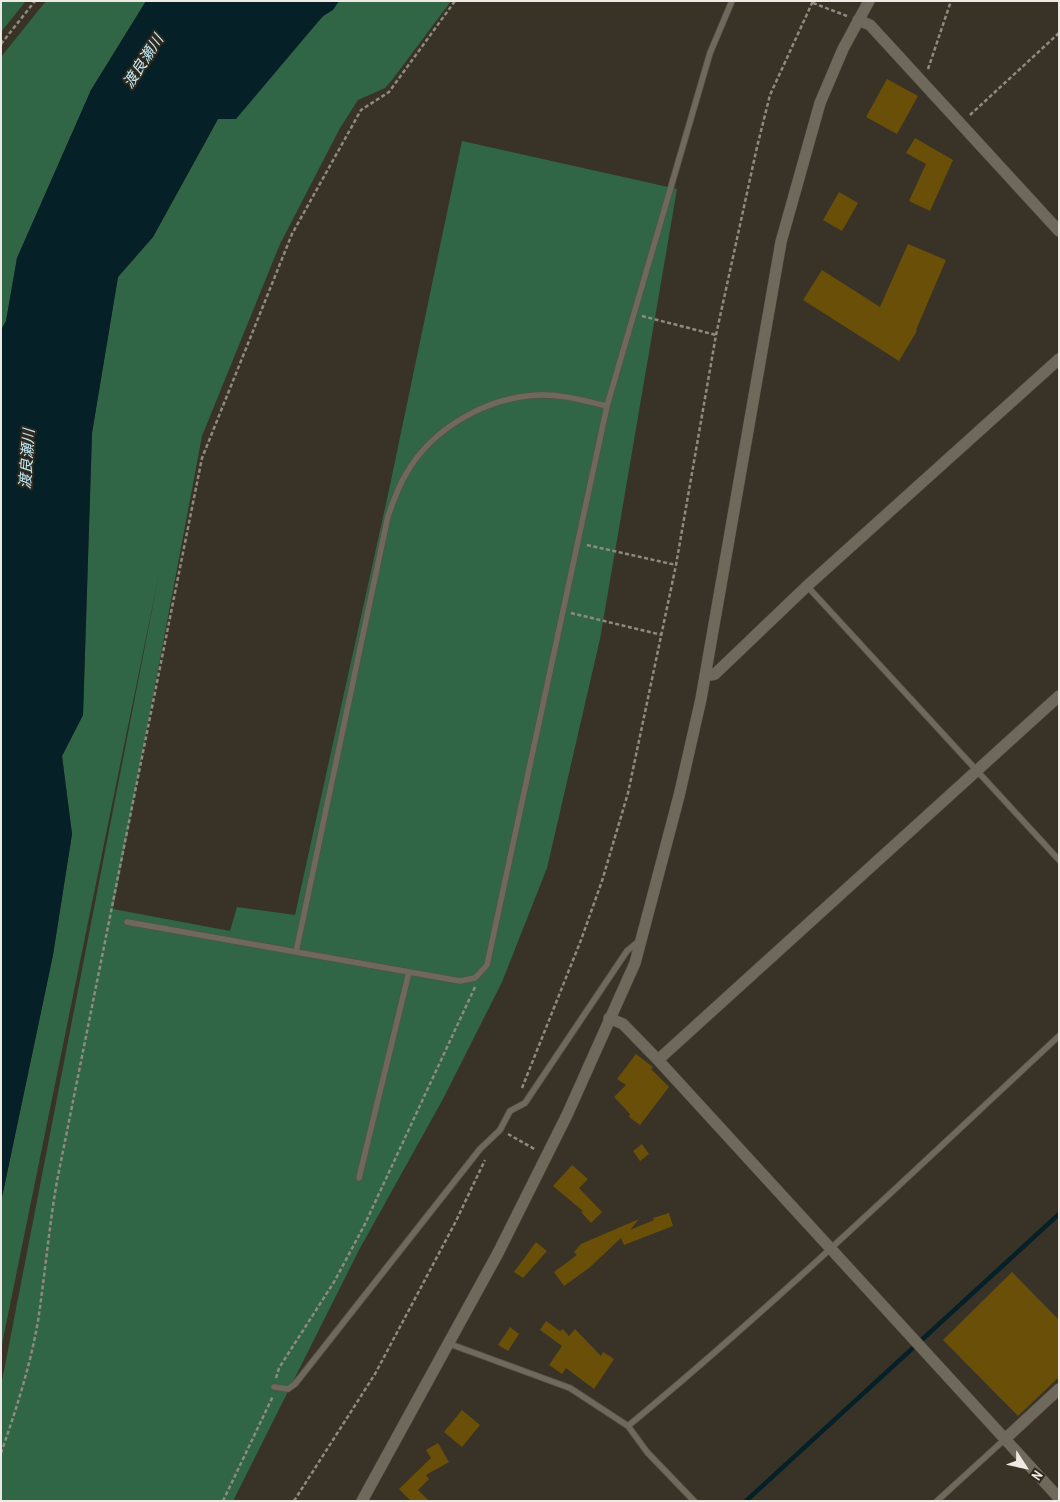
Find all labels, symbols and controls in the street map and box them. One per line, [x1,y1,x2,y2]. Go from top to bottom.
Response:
water label: 渡良瀬川 [120,32,168,92]
water label: 渡良瀬川 [17,428,39,490]
north arrow [1000,1442,1050,1492]
text: N [1028,1467,1047,1484]

